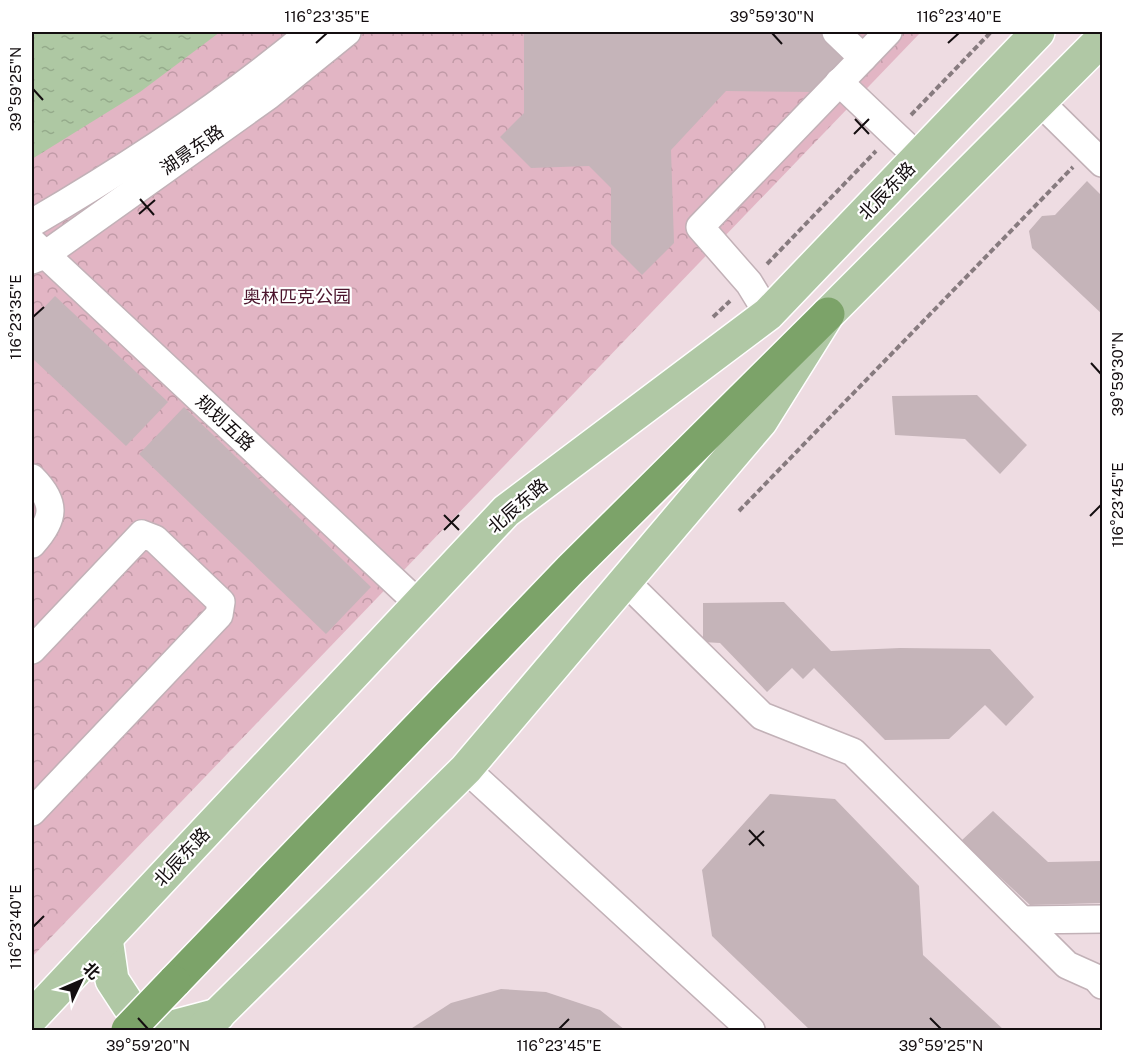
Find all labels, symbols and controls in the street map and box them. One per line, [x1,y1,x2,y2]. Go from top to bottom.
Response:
text: 116°23'35"E [284,8,370,25]
text: 39°59'30"N [730,8,814,25]
text: 116°23'40"E [917,8,1001,25]
text: 39°59'25"N [7,47,24,131]
street label: 湖景东路 [156,120,227,179]
street label: 北辰东路 [854,157,919,224]
text: 116°23'35"E [7,274,24,360]
park label: 奥林匹克公园 [243,286,351,307]
text: 39°59'30"N [1109,332,1126,416]
street label: 规划五路 [192,390,259,455]
text: 116°23'45"E [1109,462,1126,548]
street label: 北辰东路 [484,474,552,537]
street label: 北辰东路 [149,823,214,890]
text: 116°23'40"E [7,885,24,969]
north arrow [51,951,111,1011]
text: 北 [79,959,104,983]
text: 39°59'20"N [106,1037,190,1054]
text: 116°23'45"E [516,1037,602,1054]
text: 39°59'25"N [899,1037,983,1054]

